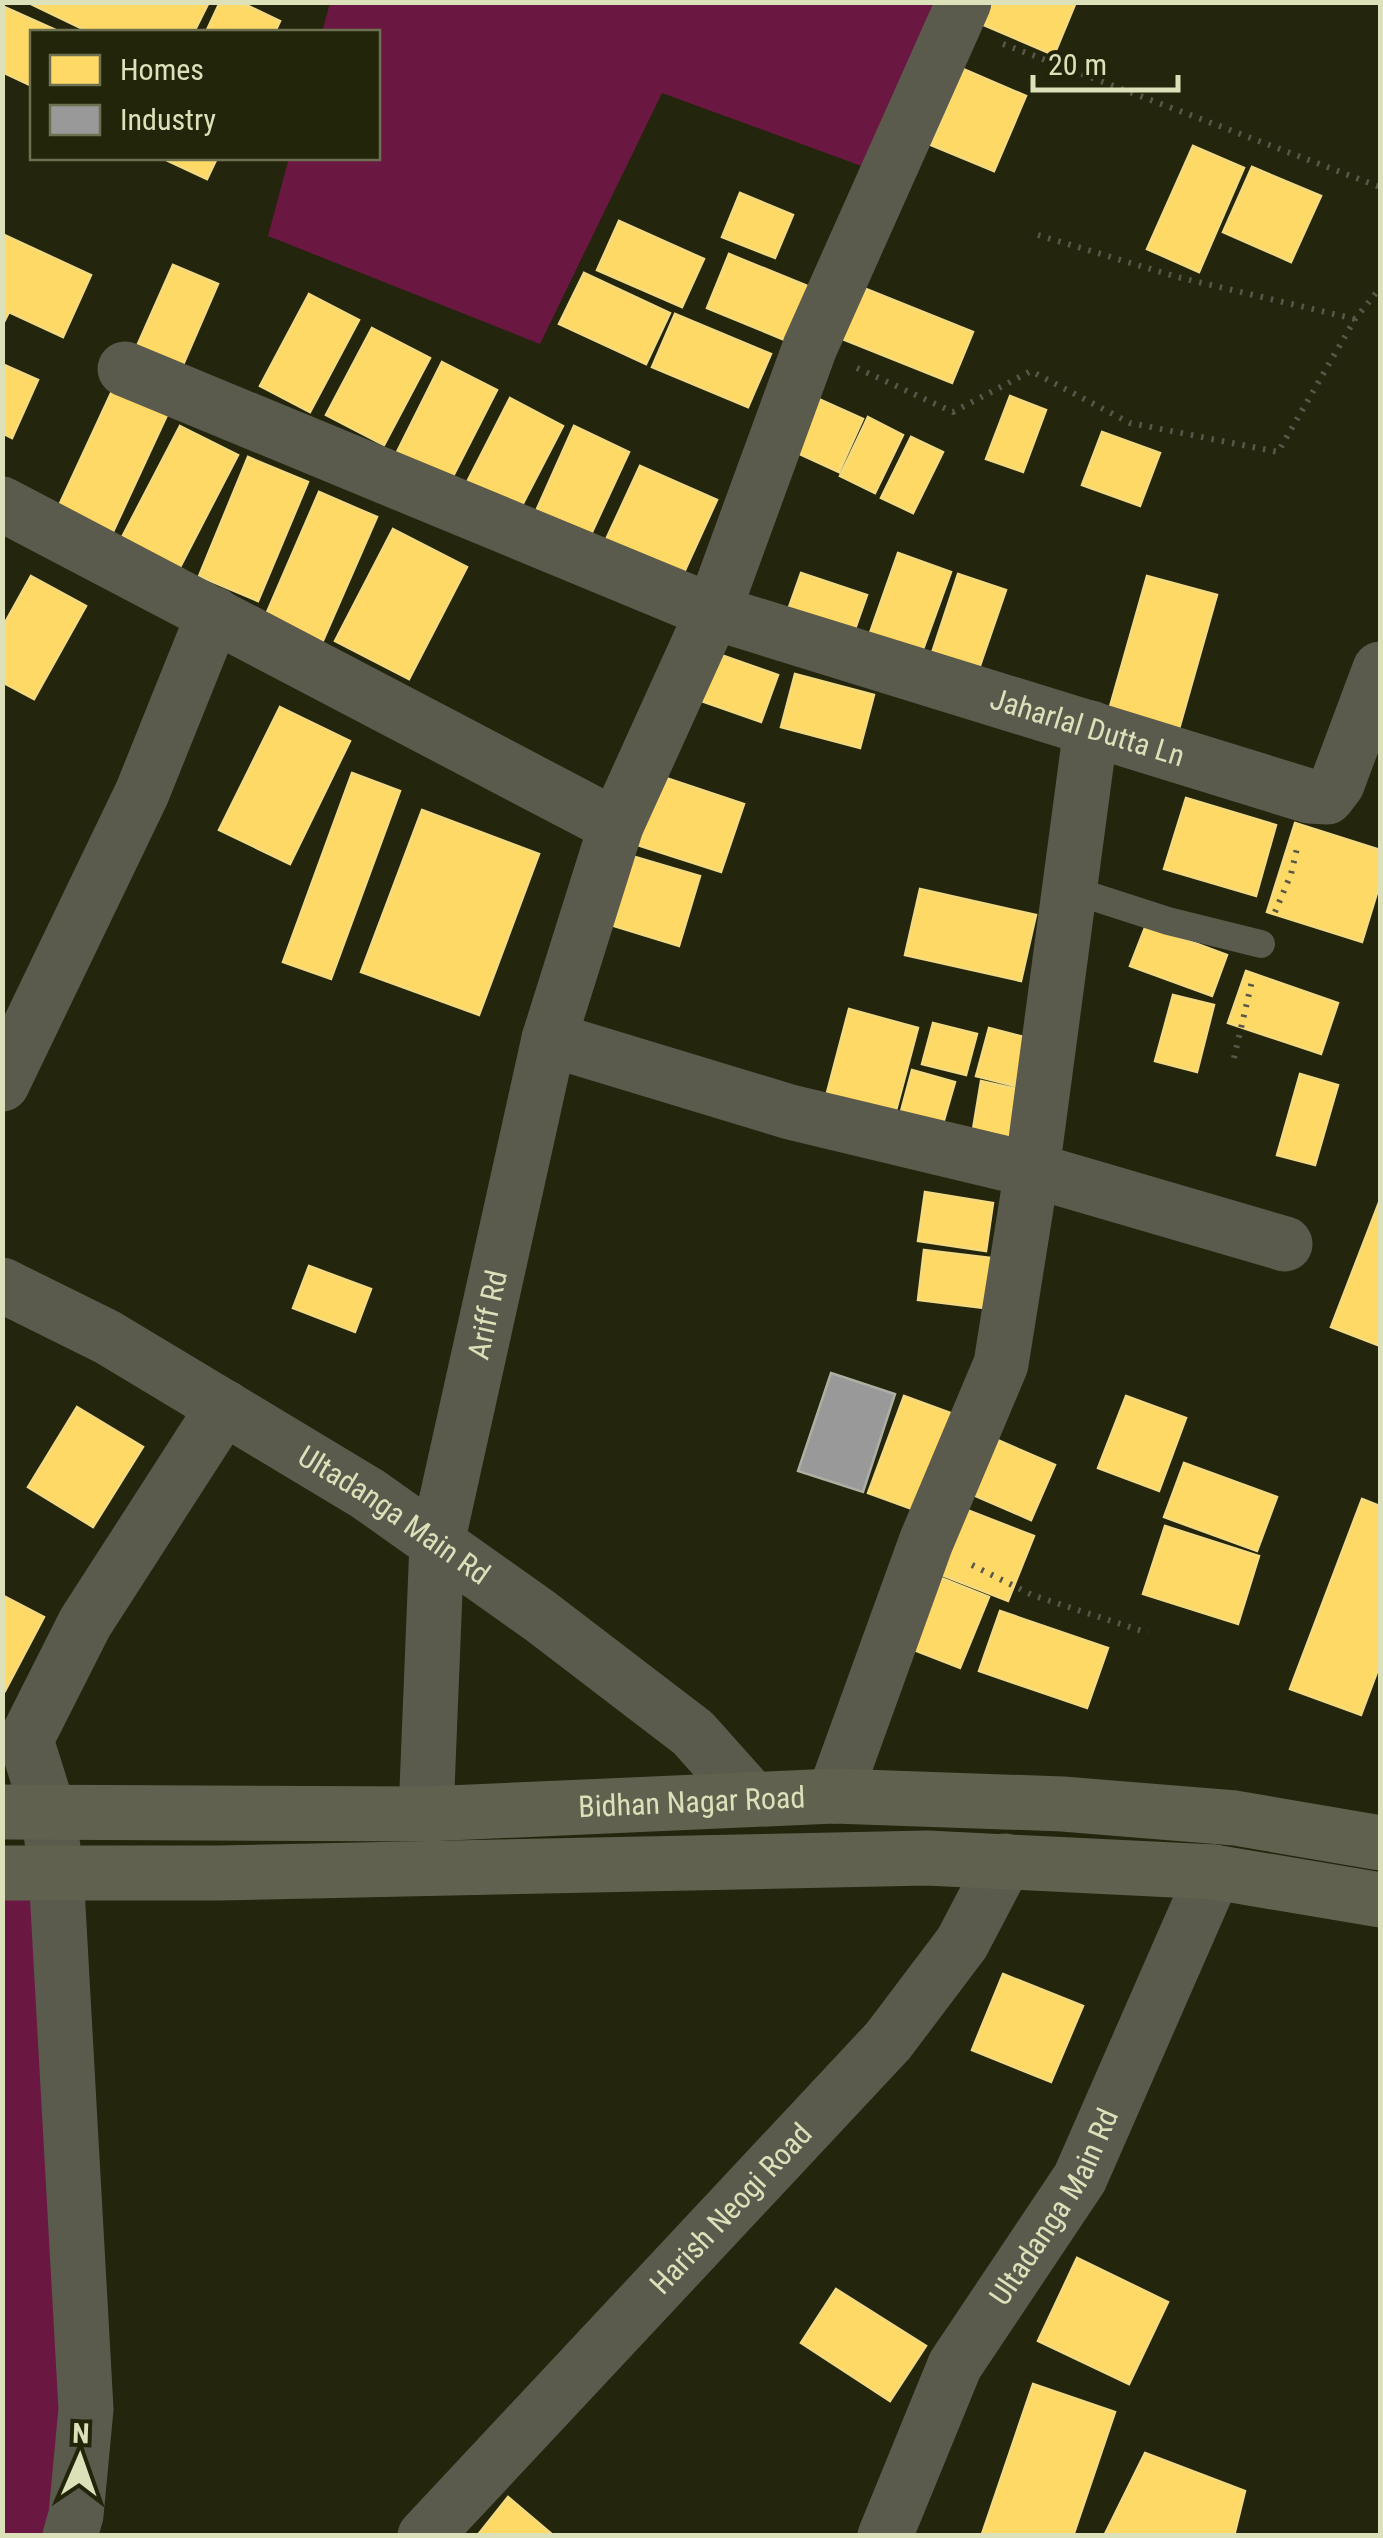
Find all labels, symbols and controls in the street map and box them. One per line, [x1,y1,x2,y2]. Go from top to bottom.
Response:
legend [30,30,380,160]
scale bar [1033,30,1178,92]
text: 20 m [1048,47,1107,82]
text: Homes [120,52,204,87]
text: Industry [120,102,216,137]
street label: Jaharlal Dutta Ln [986,681,1189,774]
street label: Ariff Rd [460,1267,514,1362]
street label: Ultadanga Main Rd [292,1438,497,1592]
street label: Bidhan Nagar Road [578,1779,806,1824]
street label: Ultadanga Main Rd [982,2103,1125,2312]
street label: Harish Neogi Road [643,2116,819,2301]
north arrow [30,2408,130,2508]
text: N [72,2417,90,2450]

